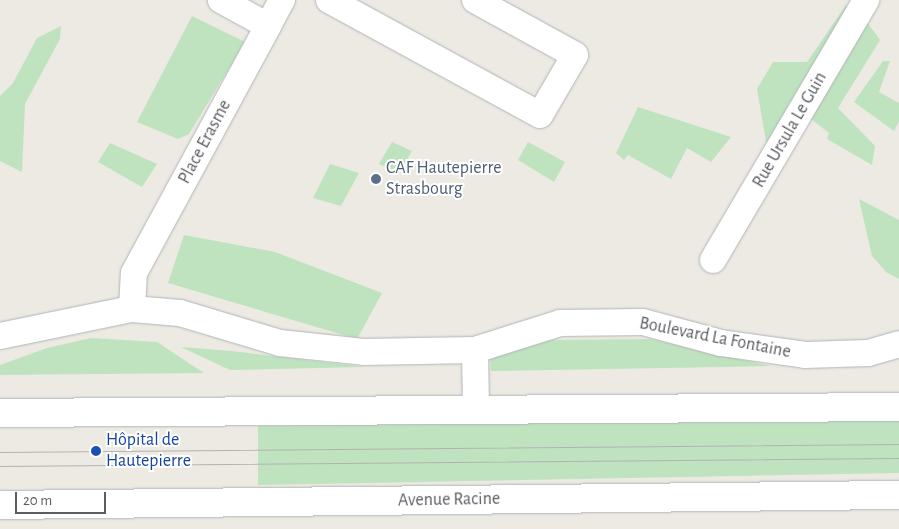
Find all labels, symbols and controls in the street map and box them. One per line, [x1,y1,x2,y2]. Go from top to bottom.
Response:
street label: Rue Ursula Le Guin [748,68,832,192]
street label: Place Erasme [174,96,236,188]
place label: CAF Hautepierre Strasbourg [386,158,502,200]
marker: CAF Hautepierre Strasbourg [370,173,382,185]
street label: Boulevard La Fontaine [638,313,792,363]
place label: Hôpital de Hautepierre [106,430,191,472]
marker: Hôpital de Hautepierre [90,445,102,457]
scale bar [18,482,109,514]
street label: Avenue Racine [398,488,500,512]
text: 20 m [23,493,52,508]

